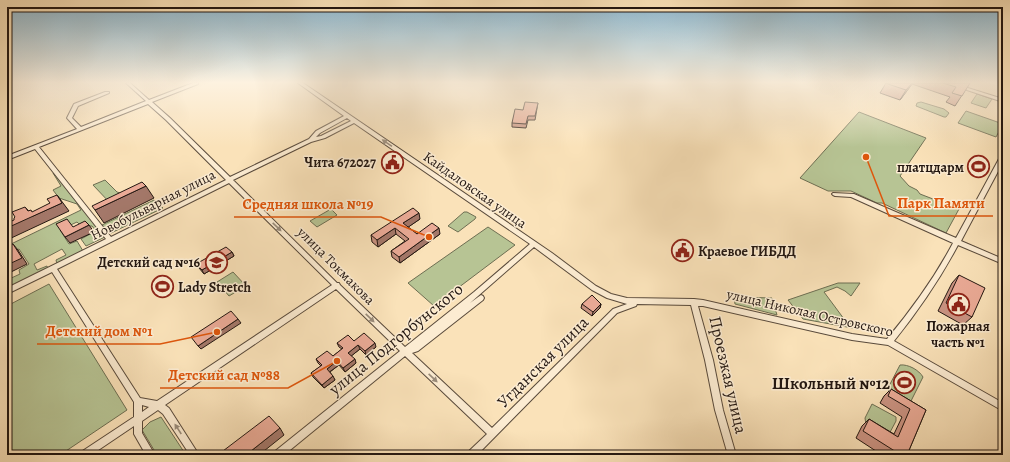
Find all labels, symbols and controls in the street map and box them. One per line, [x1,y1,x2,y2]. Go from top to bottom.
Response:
one-way arrow [382,139,392,147]
street label: Кайдаловская улица [419,147,531,233]
public building icon: Чита 672027 [379,149,405,175]
place label: Чита 672027 [304,153,376,172]
sports icon: платцдарм [966,154,992,180]
place label: платцдарм [897,158,965,177]
street label: Новобульварная улица [87,165,219,245]
callout: Парк Памяти [889,189,993,216]
callout: Средняя школа №19 [234,190,381,217]
text: Парк Памяти [897,193,985,213]
text: Средняя школа №19 [243,194,373,214]
one-way arrow [272,222,282,232]
street label: улица Токмакова [292,222,379,309]
public building icon: Краевое ГИБДД [670,238,696,264]
place label: Краевое ГИБДД [698,242,797,261]
school or university icon: Детский сад №16 [203,249,229,275]
place label: Детский сад №16 [97,253,200,272]
sports icon: Lady Stretch [149,274,175,300]
place label: Lady Stretch [178,278,252,297]
street label: улица Подгорбунского [323,278,468,401]
street label: улица Николая Островского [724,284,895,341]
public building icon: Пожарная часть №1 [945,291,971,317]
street label: Угданская улица [492,311,594,413]
one-way arrow [365,313,375,323]
street label: Проезжая улица [703,314,753,436]
callout: Детский дом №1 [37,317,160,344]
place label: Пожарная часть №1 [926,317,990,352]
text: Детский дом №1 [45,321,153,341]
callout: Детский сад №88 [160,361,288,388]
text: Детский сад №88 [168,365,280,385]
sports icon: Школьный №12 [892,370,918,396]
place label: Школьный №12 [772,372,890,395]
one-way arrow [428,373,438,382]
one-way arrow [174,424,182,434]

